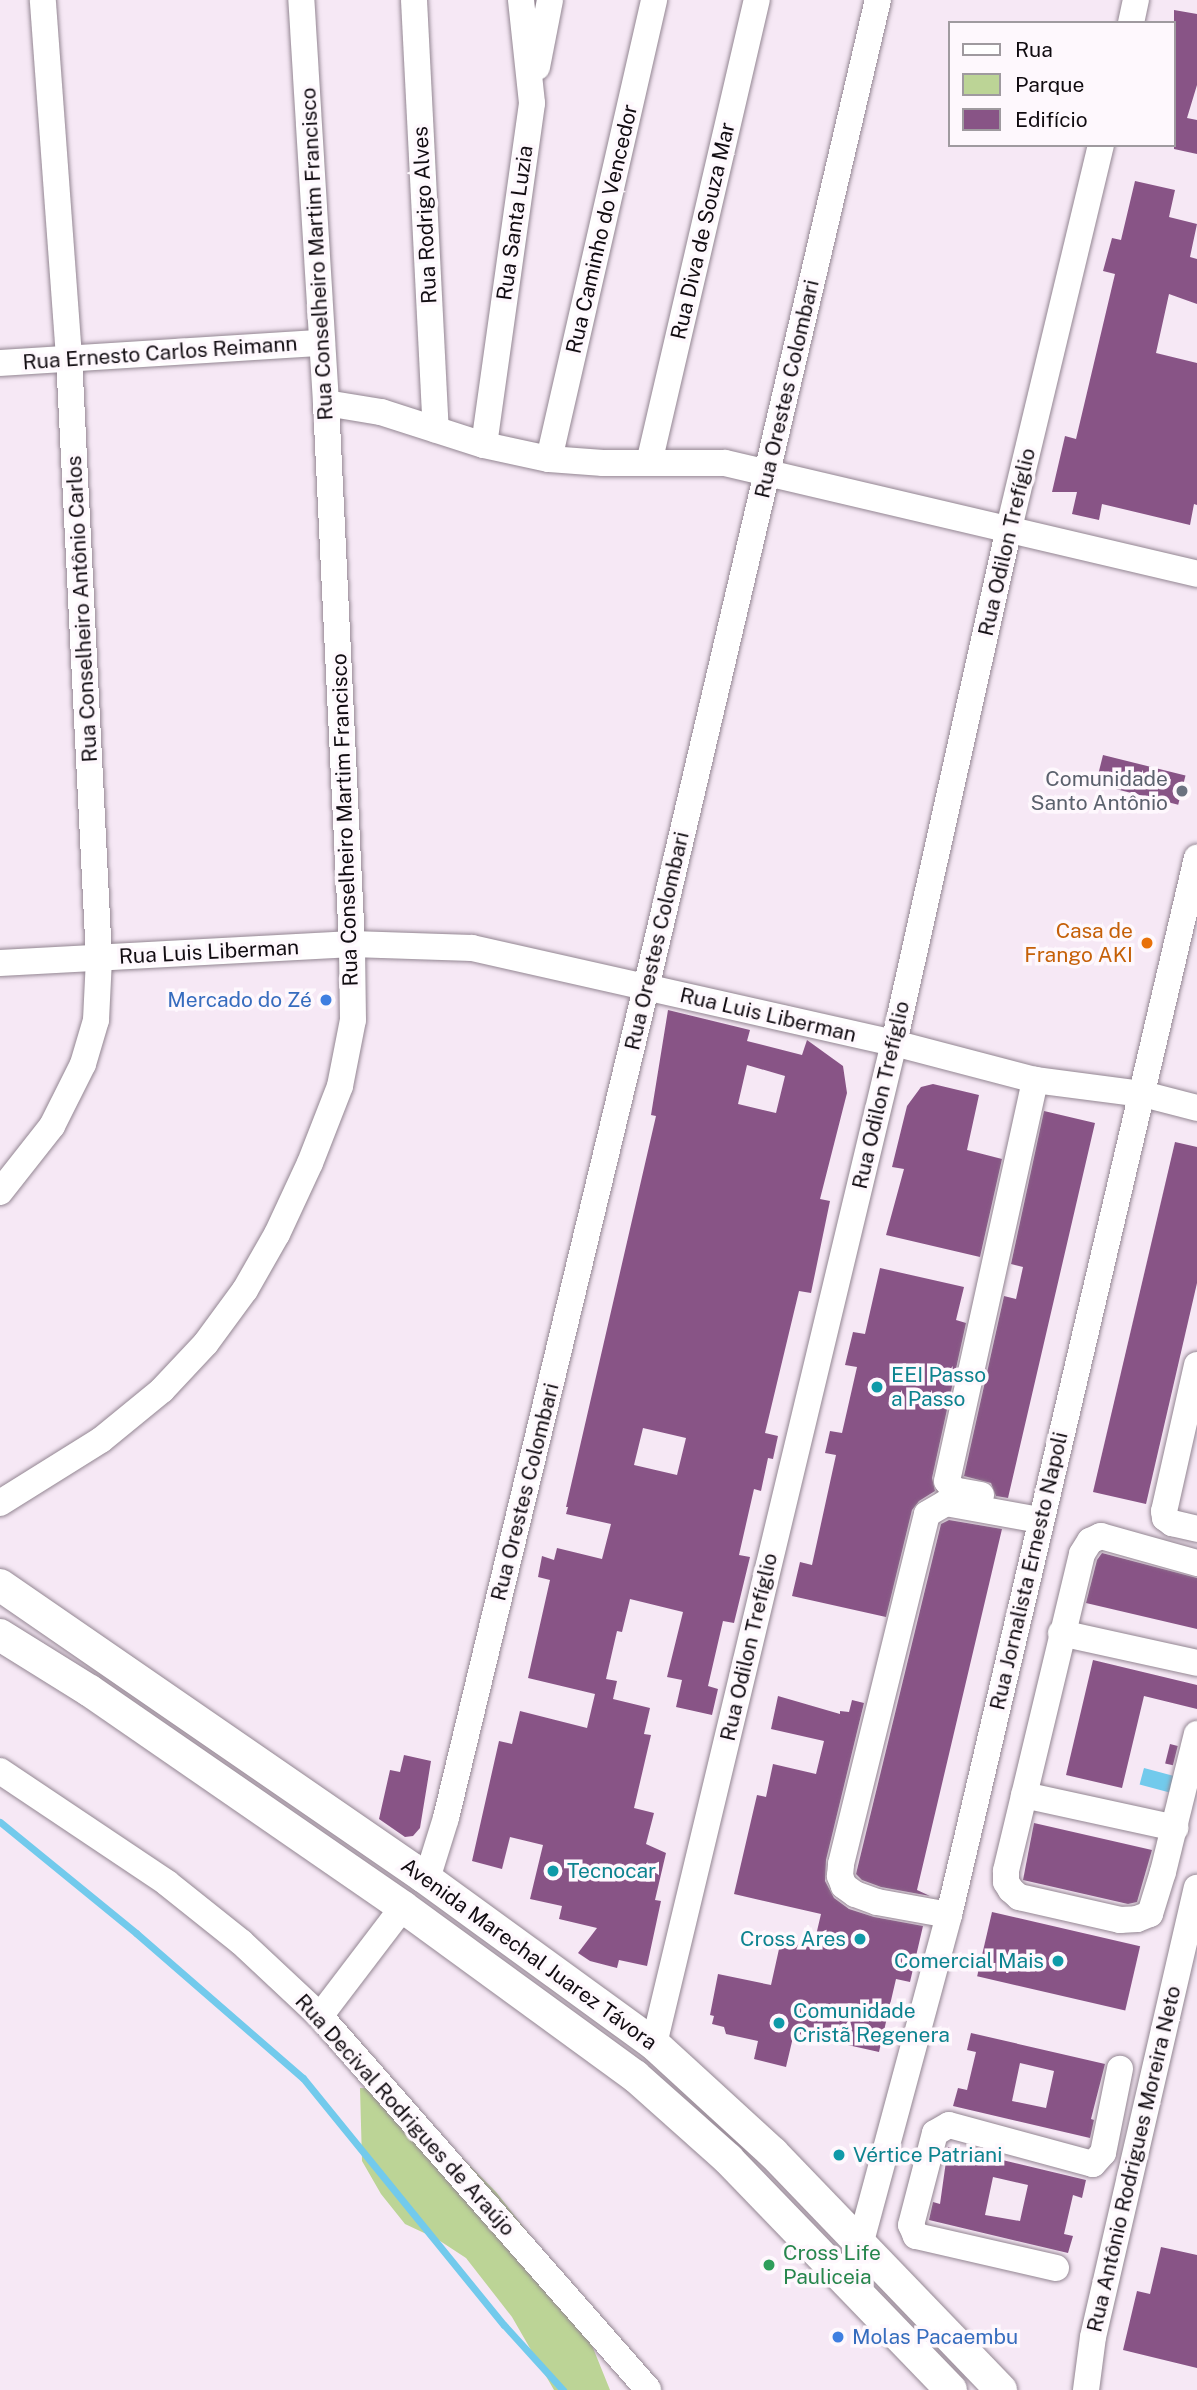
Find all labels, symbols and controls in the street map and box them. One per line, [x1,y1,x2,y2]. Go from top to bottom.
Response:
legend [948,21,1176,147]
text: Rua [1015,37,1053,62]
text: Parque [1015,72,1084,97]
street label: Rua Conselheiro Martim Francisco [296,87,338,421]
street label: Rua Caminho do Vencedor [561,101,643,357]
text: Edifício [1015,107,1088,132]
street label: Rua Diva de Souza Mar [666,120,740,342]
street label: Rua Rodrigo Alves [408,125,442,305]
street label: Rua Santa Luzia [492,144,538,302]
street label: Rua Orestes Colombari [750,277,824,501]
street label: Rua Ernesto Carlos Reimann [22,331,298,375]
street label: Rua Odilon Trefíglio [973,446,1041,638]
street label: Rua Conselheiro Antônio Carlos [61,455,103,763]
street label: Rua Conselheiro Martim Francisco [327,653,363,987]
place label: Comunidade Santo Antônio [1030,766,1168,816]
marker: Comunidade Santo Antônio [1174,783,1190,799]
street label: Rua Orestes Colombari [620,829,694,1053]
place label: Casa de Frango AKI [1024,918,1133,968]
street label: Rua Luis Liberman [118,935,300,969]
marker: Casa de Frango AKI [1139,935,1155,951]
street label: Rua Luis Liberman [677,982,859,1048]
place label: Mercado do Zé [167,987,312,1013]
marker: Mercado do Zé [318,992,334,1008]
street label: Rua Odilon Trefíglio [847,999,915,1191]
place label: EEI Passo a Passo [891,1362,986,1412]
marker: EEI Passo a Passo [869,1379,885,1395]
street label: Rua Orestes Colombari [486,1381,564,1603]
street label: Rua Jornalista Ernesto Napoli [985,1429,1073,1713]
street label: Rua Odilon Trefíglio [715,1551,783,1743]
street label: Avenida Marechal Juarez Távora [396,1853,662,2055]
place label: Tecnocar [567,1858,656,1884]
marker: Tecnocar [545,1863,561,1879]
place label: Cross Ares [740,1926,846,1952]
marker: Cross Ares [852,1931,868,1947]
place label: Comercial Mais [894,1948,1044,1974]
marker: Comercial Mais [1050,1953,1066,1969]
street label: Rua Antônio Rodrigues Moreira Neto [1082,1983,1186,2335]
street label: Rua Decival Rodrigues de Araújo [290,1989,520,2241]
place label: Comunidade Cristã Regenera [793,1998,950,2048]
marker: Comunidade Cristã Regenera [771,2015,787,2031]
place label: Vértice Patriani [853,2142,1003,2168]
marker: Vértice Patriani [831,2147,847,2163]
place label: Cross Life Pauliceia [783,2240,881,2290]
marker: Cross Life Pauliceia [761,2257,777,2273]
place label: Molas Pacaembu [852,2324,1018,2350]
marker: Molas Pacaembu [830,2329,846,2345]

